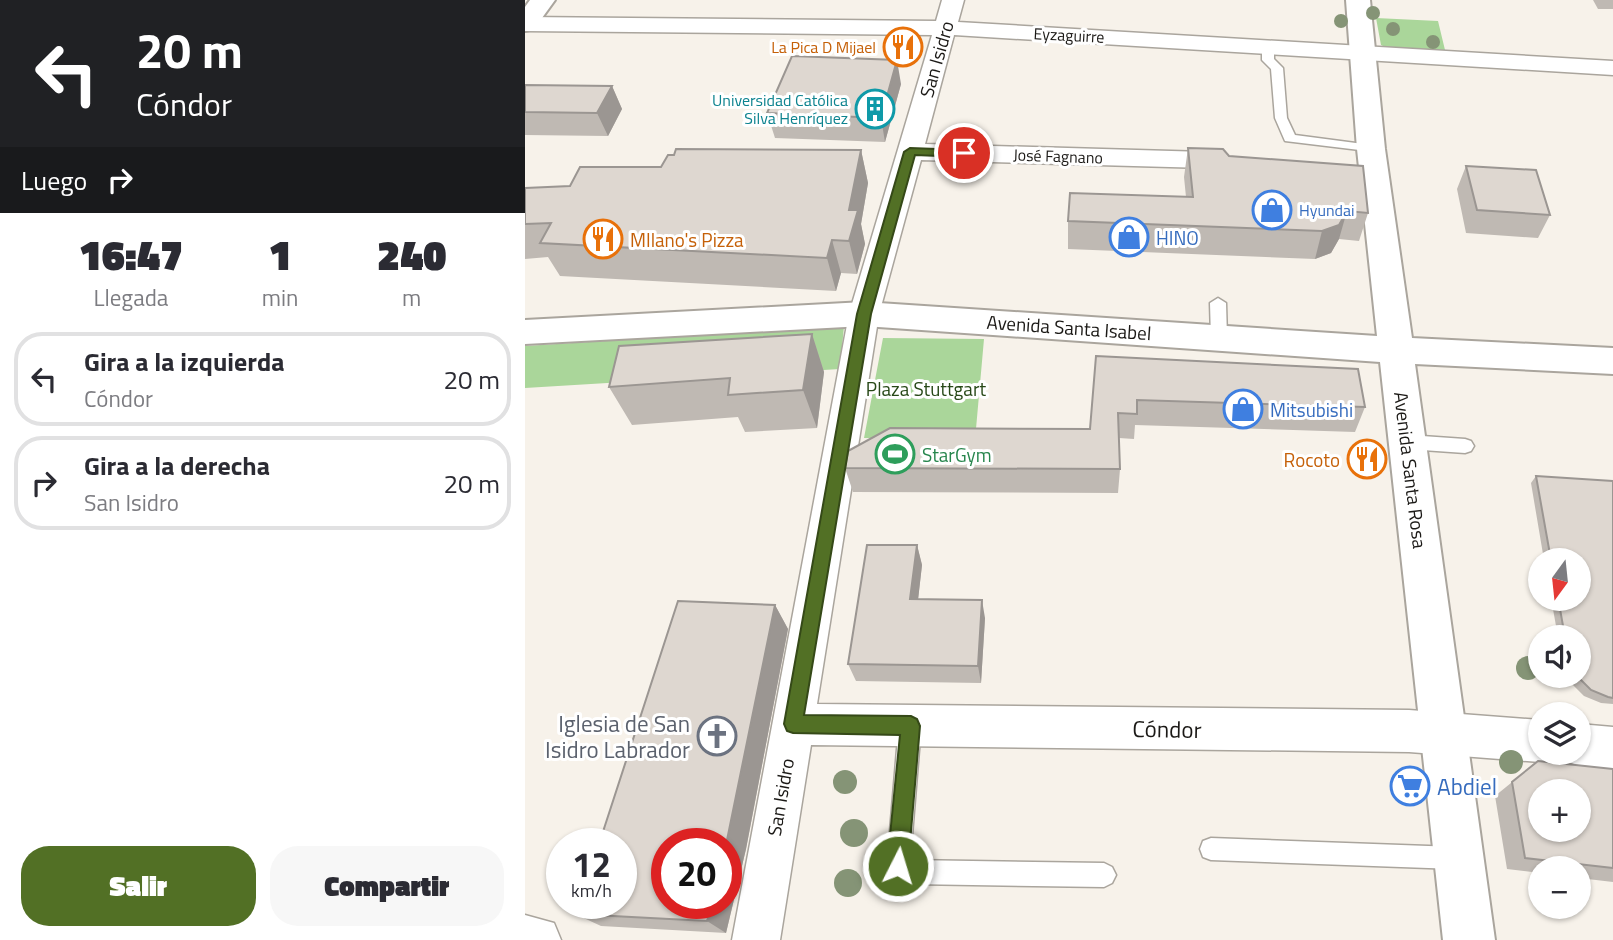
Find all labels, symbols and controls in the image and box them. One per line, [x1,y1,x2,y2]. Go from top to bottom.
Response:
text: 20 m [136,12,243,87]
street label: San Isidro [911,17,961,101]
street label: Eyzaguirre [1033,21,1105,49]
restaurant icon: La Pica D Mijael [882,26,924,68]
icon: left [21,28,112,119]
place label: La Pica D Mijael [771,35,876,59]
text: Cóndor [136,80,232,128]
place label: Universidad Católica Silva Henríquez [712,88,848,130]
building icon: Universidad Católica Silva Henríquez [854,88,896,130]
pin [934,123,994,183]
icon: arrive [945,134,983,172]
street label: José Fagnano [1013,142,1103,170]
text: Luego [21,161,87,200]
icon: right [101,161,139,199]
shop icon: Hyundai [1251,189,1293,231]
place label: Hyundai [1299,198,1355,222]
shop icon: HINO [1108,216,1150,258]
restaurant icon: MIlano's Pizza [582,218,624,260]
text: 16:47 [79,222,183,286]
text: 1 [269,222,292,286]
text: 240 [377,222,446,286]
place label: HINO [1156,223,1199,252]
place label: MIlano's Pizza [630,225,744,254]
text: Llegada [93,280,168,315]
text: min [262,280,298,315]
text: m [402,280,421,315]
street label: Avenida Santa Isabel [986,307,1152,347]
text: Gira a la izquierda [84,342,285,381]
icon: left [25,360,63,398]
text: 20 m [443,360,500,399]
park label: Plaza Stuttgart [866,374,986,403]
text: Cóndor [84,381,153,416]
shop icon: Mitsubishi [1222,388,1264,430]
street label: Avenida Santa Rosa [1387,390,1435,551]
place label: Mitsubishi [1270,395,1353,424]
sports icon: StarGym [874,433,916,475]
restaurant icon: Rocoto [1346,438,1388,480]
place label: StarGym [922,440,992,469]
place label: Rocoto [1284,445,1340,474]
text: Gira a la derecha [84,446,270,485]
icon: right [25,464,63,502]
text: 20 m [443,464,500,503]
text: San Isidro [84,485,179,520]
north arrow [1528,548,1591,611]
map controls [1528,548,1591,919]
button: sound [1528,625,1591,688]
button: layers [1528,702,1591,765]
place label: Iglesia de San Isidro Labrador [545,706,690,767]
street label: Cóndor [1132,711,1202,747]
church icon: Iglesia de San Isidro Labrador [696,715,738,757]
street label: San Isidro [759,756,801,838]
supermarket icon: Abdiel [1389,765,1431,807]
place label: Abdiel [1437,769,1497,804]
button: + [1528,779,1591,842]
speed limit sign: 20 [651,828,742,919]
position arrow [861,829,935,903]
text: 12 [572,837,611,891]
button: Salir [21,846,256,926]
button: Compartir [270,846,504,926]
button: − [1528,856,1591,919]
text: km/h [571,877,612,904]

